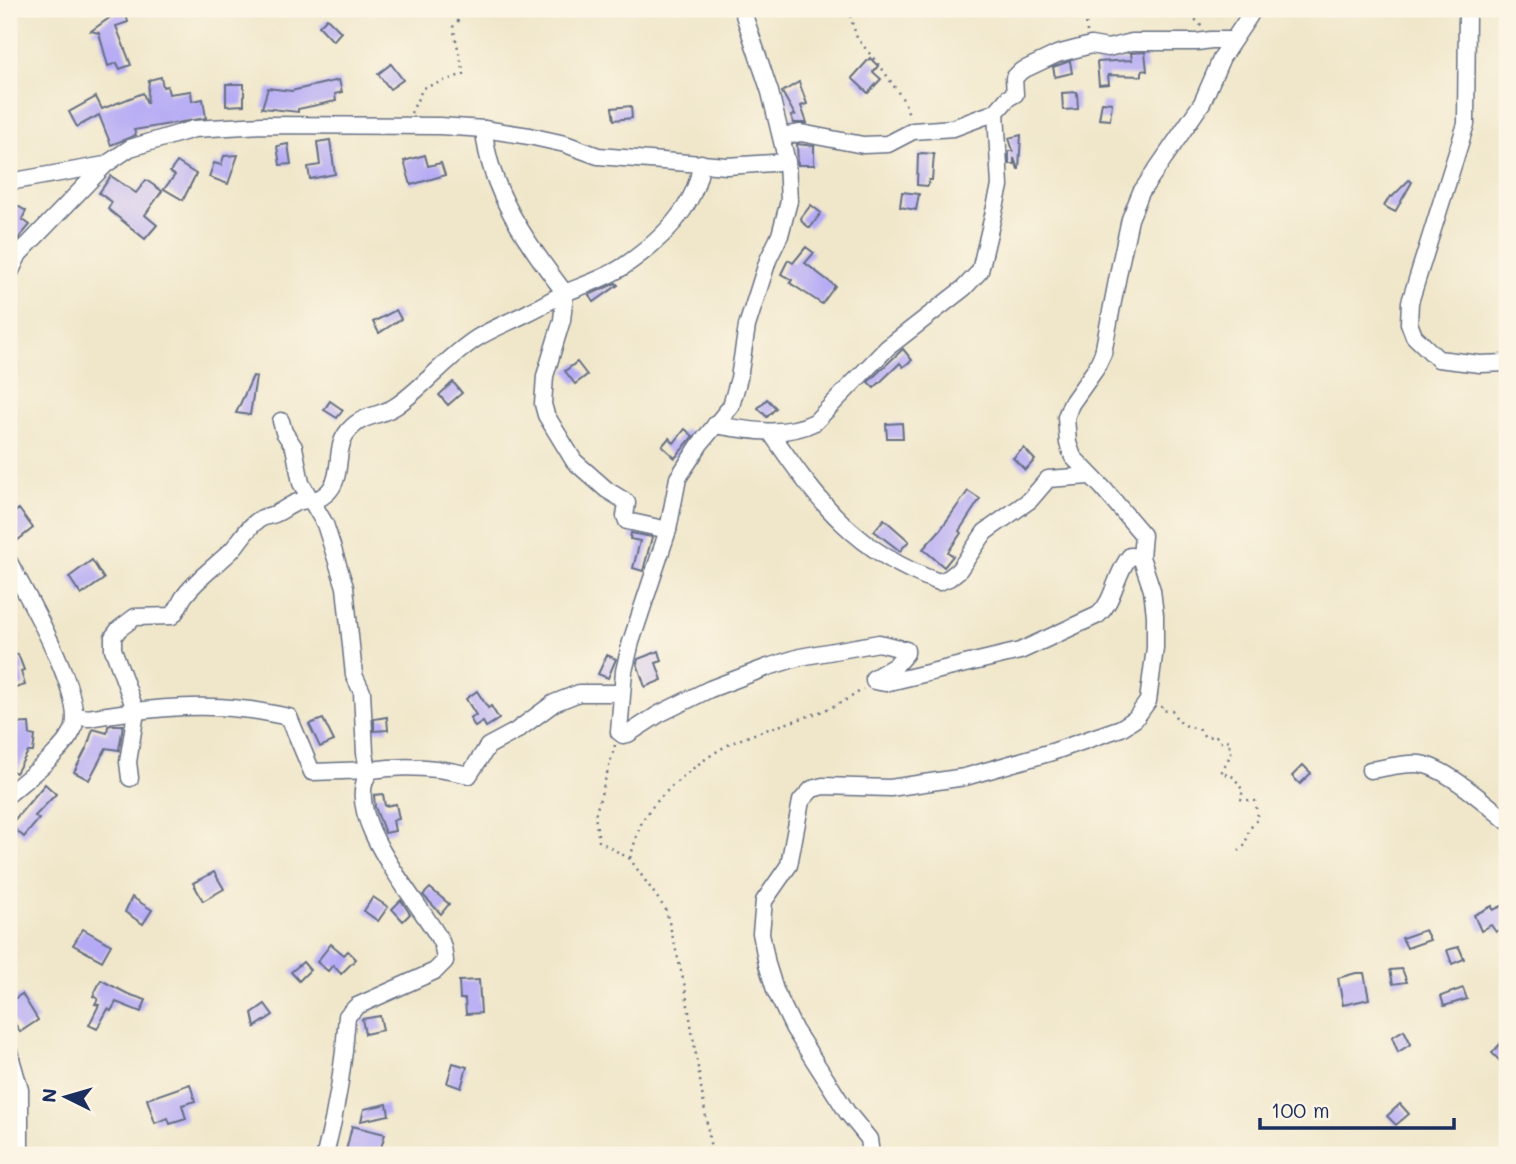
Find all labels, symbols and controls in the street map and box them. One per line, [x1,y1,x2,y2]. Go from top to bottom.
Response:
north arrow [32,1062,102,1132]
text: N [35,1087,62,1104]
scale bar [1260,1087,1455,1131]
text: 100 m [1271,1096,1330,1123]

